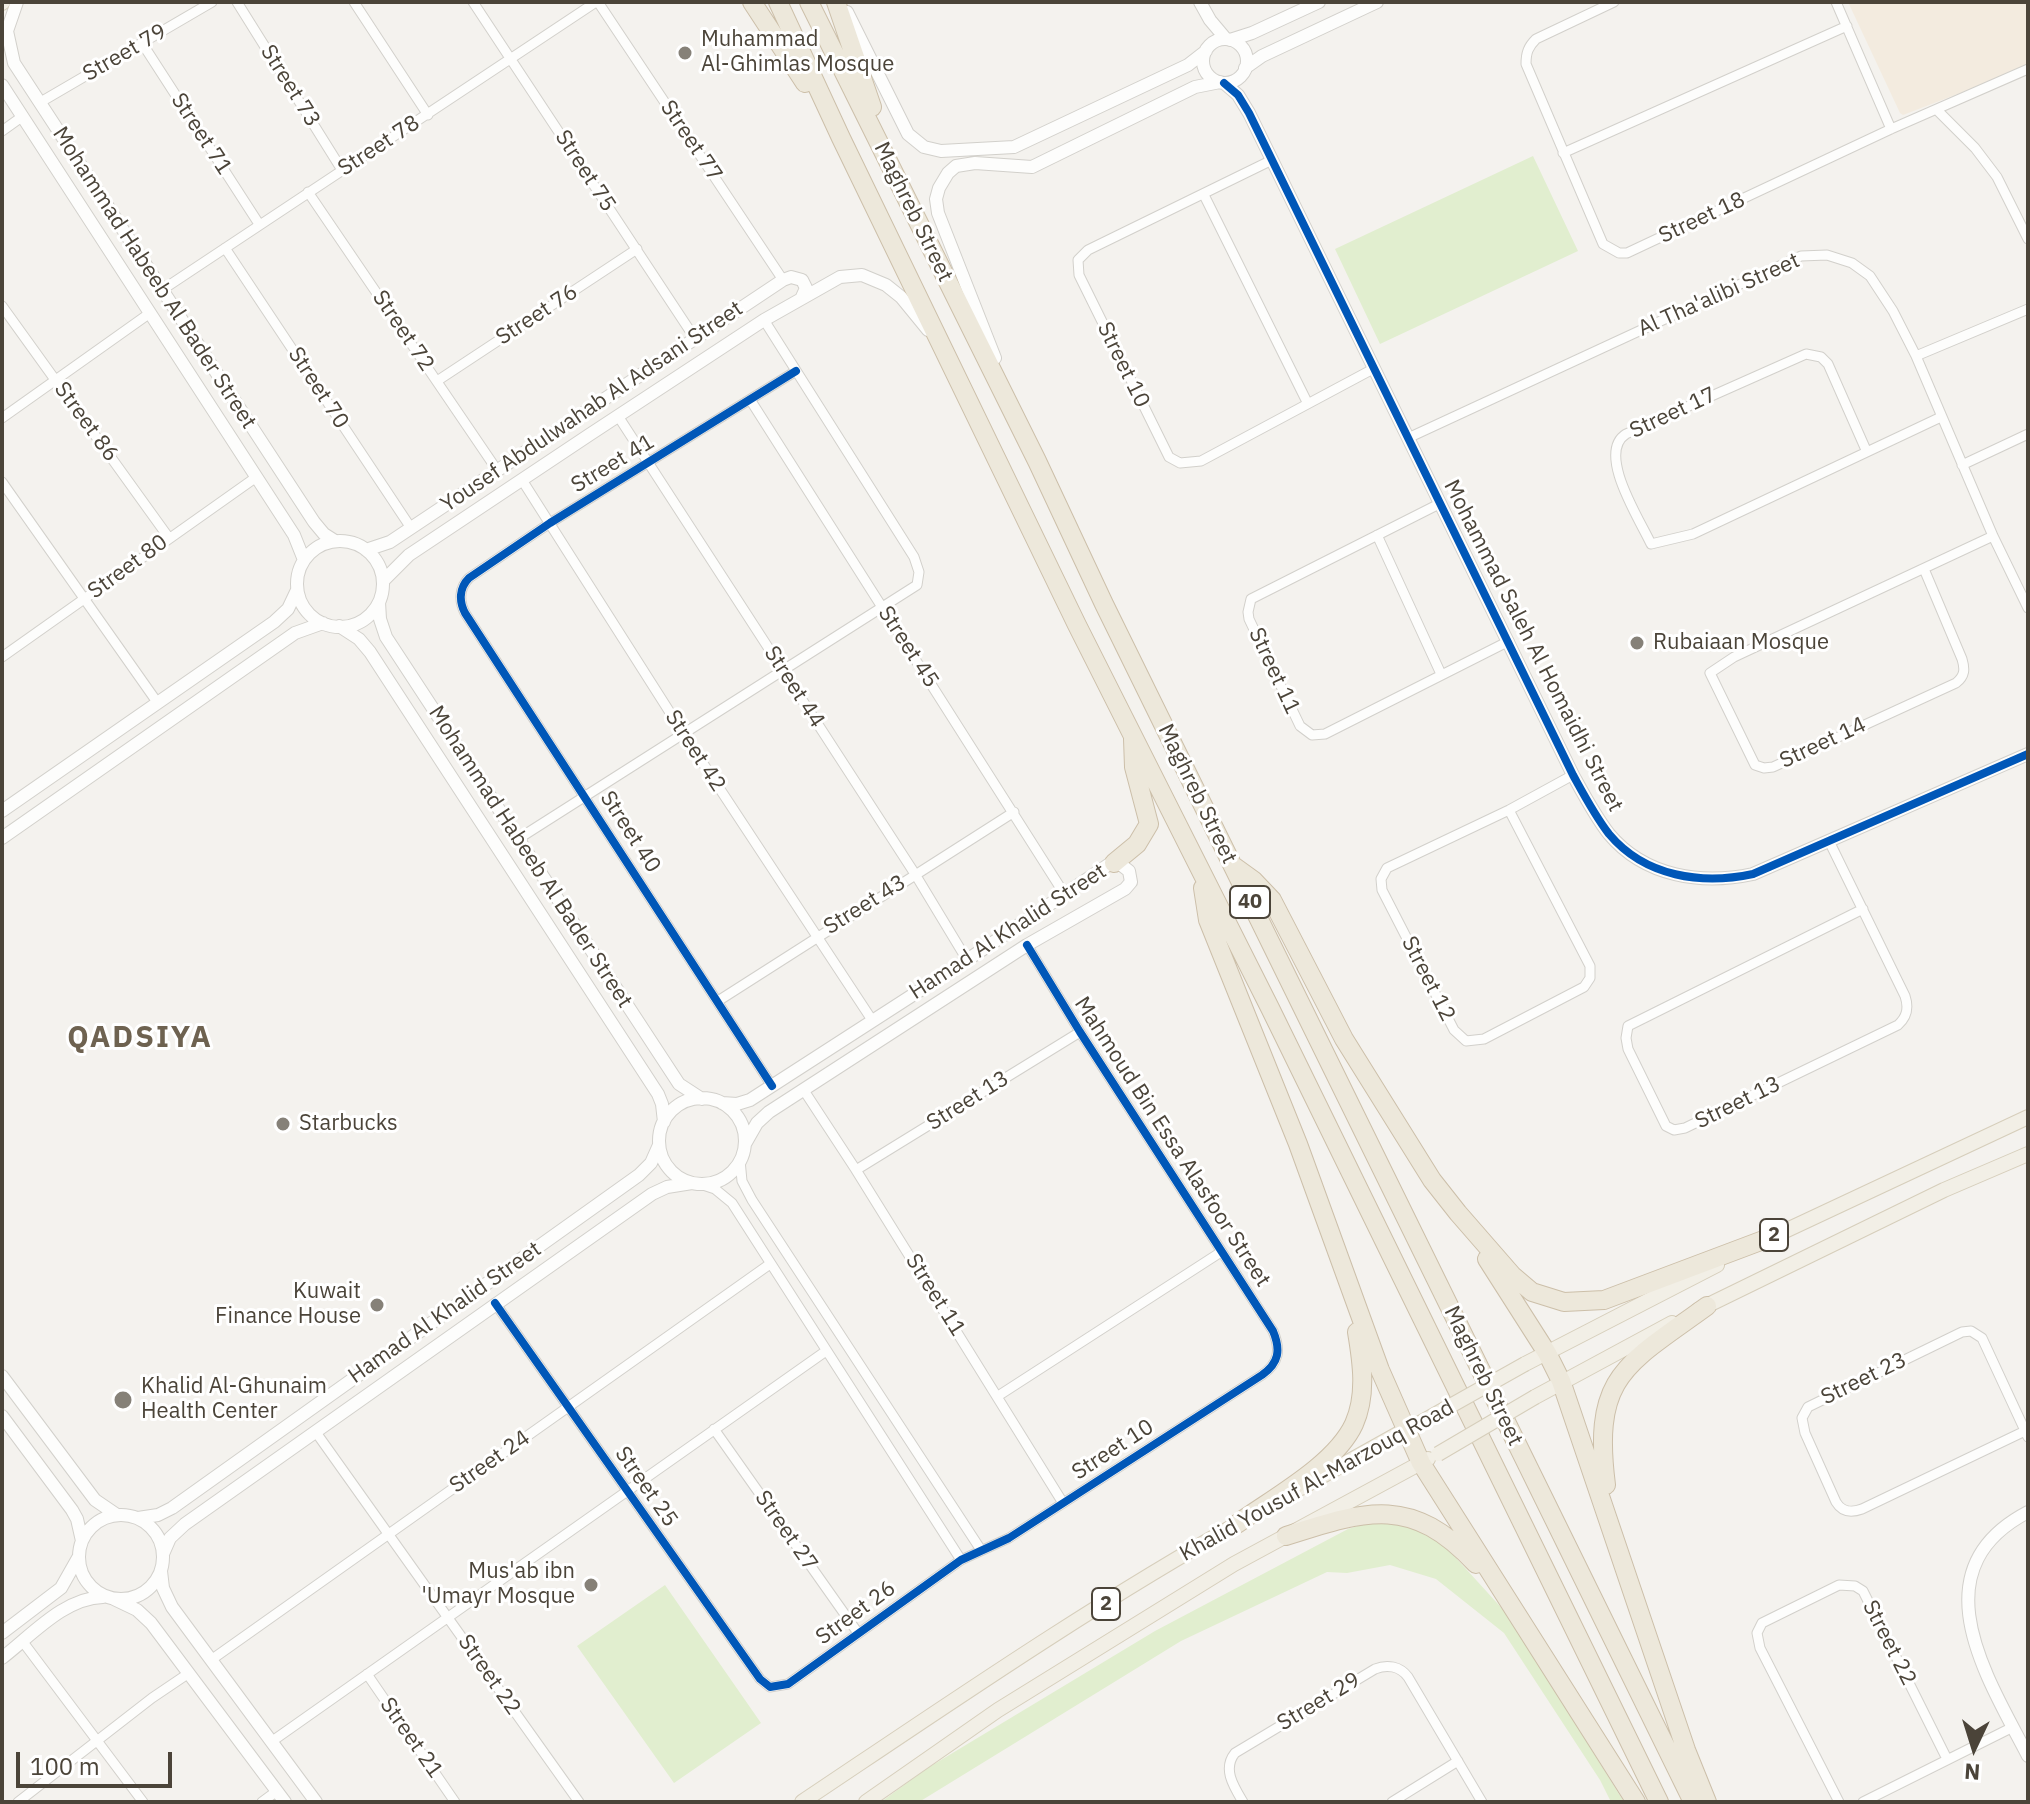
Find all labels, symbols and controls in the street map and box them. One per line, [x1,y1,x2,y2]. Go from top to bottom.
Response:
street label: Street 79 [79,19,171,87]
place label: Muhammad Al-Ghimlas Mosque [701,27,894,78]
street label: Street 73 [254,40,326,132]
marker: Muhammad Al-Ghimlas Mosque [676,44,694,62]
street label: Street 71 [165,88,237,180]
street label: Street 77 [654,96,728,186]
street label: Street 78 [333,110,425,182]
street label: Mohammad Habeeb Al Bader Street [46,122,262,434]
street label: Street 75 [549,125,621,217]
street label: Maghreb Street [868,138,958,286]
street label: Street 18 [1655,187,1749,249]
street label: Al Tha'alibi Street [1634,248,1804,342]
street label: Street 76 [491,279,583,351]
street label: Street 72 [366,286,440,376]
street label: Yousef Abdulwahab Al Adsani Street [436,296,748,518]
street label: Street 10 [1091,318,1155,412]
street label: Street 70 [282,342,354,434]
street label: Street 86 [48,377,124,467]
street label: Street 17 [1626,382,1720,444]
street label: Street 41 [567,429,659,499]
street label: Mohammad Saleh Al Homaidhi Street [1438,476,1628,816]
street label: Street 80 [83,529,173,605]
street label: Street 45 [872,601,944,693]
street label: Street 11 [1243,624,1305,718]
place label: Rubaiaan Mosque [1653,630,1829,656]
marker: Rubaiaan Mosque [1628,634,1646,652]
street label: Street 44 [758,641,830,733]
street label: Mohammad Habeeb Al Bader Street [422,701,638,1013]
street label: Street 42 [659,705,731,797]
street label: Street 14 [1776,712,1870,774]
street label: Maghreb Street [1152,720,1242,868]
street label: Street 40 [594,786,666,878]
street label: Hamad Al Khalid Street [905,858,1111,1006]
street label: Street 43 [819,869,911,941]
road number: 40 [1230,886,1270,918]
street label: Street 12 [1395,932,1461,1026]
street label: Mahmoud Bin Essa Alasfoor Street [1068,992,1276,1292]
district label: QADSIYA [67,1020,213,1056]
street label: Street 13 [922,1065,1014,1137]
street label: Street 13 [1691,1071,1785,1135]
place label: Starbucks [299,1111,398,1137]
marker: Starbucks [274,1115,292,1133]
road number: 2 [1760,1219,1788,1251]
street label: Hamad Al Khalid Street [343,1236,547,1390]
street label: Street 11 [899,1249,971,1341]
place label: Kuwait Finance House [215,1279,361,1330]
marker: Kuwait Finance House [368,1296,386,1314]
street label: Maghreb Street [1438,1302,1528,1450]
street label: Street 23 [1817,1347,1911,1411]
place label: Khalid Al-Ghunaim Health Center [141,1374,327,1426]
marker: Khalid Al-Ghunaim Health Center [112,1389,134,1411]
street label: Khalid Yousuf Al-Marzouq Road [1175,1394,1459,1568]
street label: Street 10 [1067,1414,1159,1486]
street label: Street 24 [445,1425,535,1499]
street label: Street 25 [609,1442,683,1532]
street label: Street 27 [749,1486,823,1576]
place label: Mus'ab ibn 'Umayr Mosque [421,1559,575,1610]
street label: Street 26 [811,1575,901,1651]
marker: Mus'ab ibn 'Umayr Mosque [582,1576,600,1594]
road number: 2 [1092,1588,1120,1620]
street label: Street 22 [1856,1596,1922,1690]
street label: Street 22 [452,1630,526,1720]
street label: Street 29 [1273,1667,1365,1737]
street label: Street 21 [374,1693,448,1783]
north arrow [1934,1708,2014,1788]
scale bar [20,1736,176,1786]
text: 100 m [30,1750,100,1782]
text: N [1963,1757,1981,1787]

